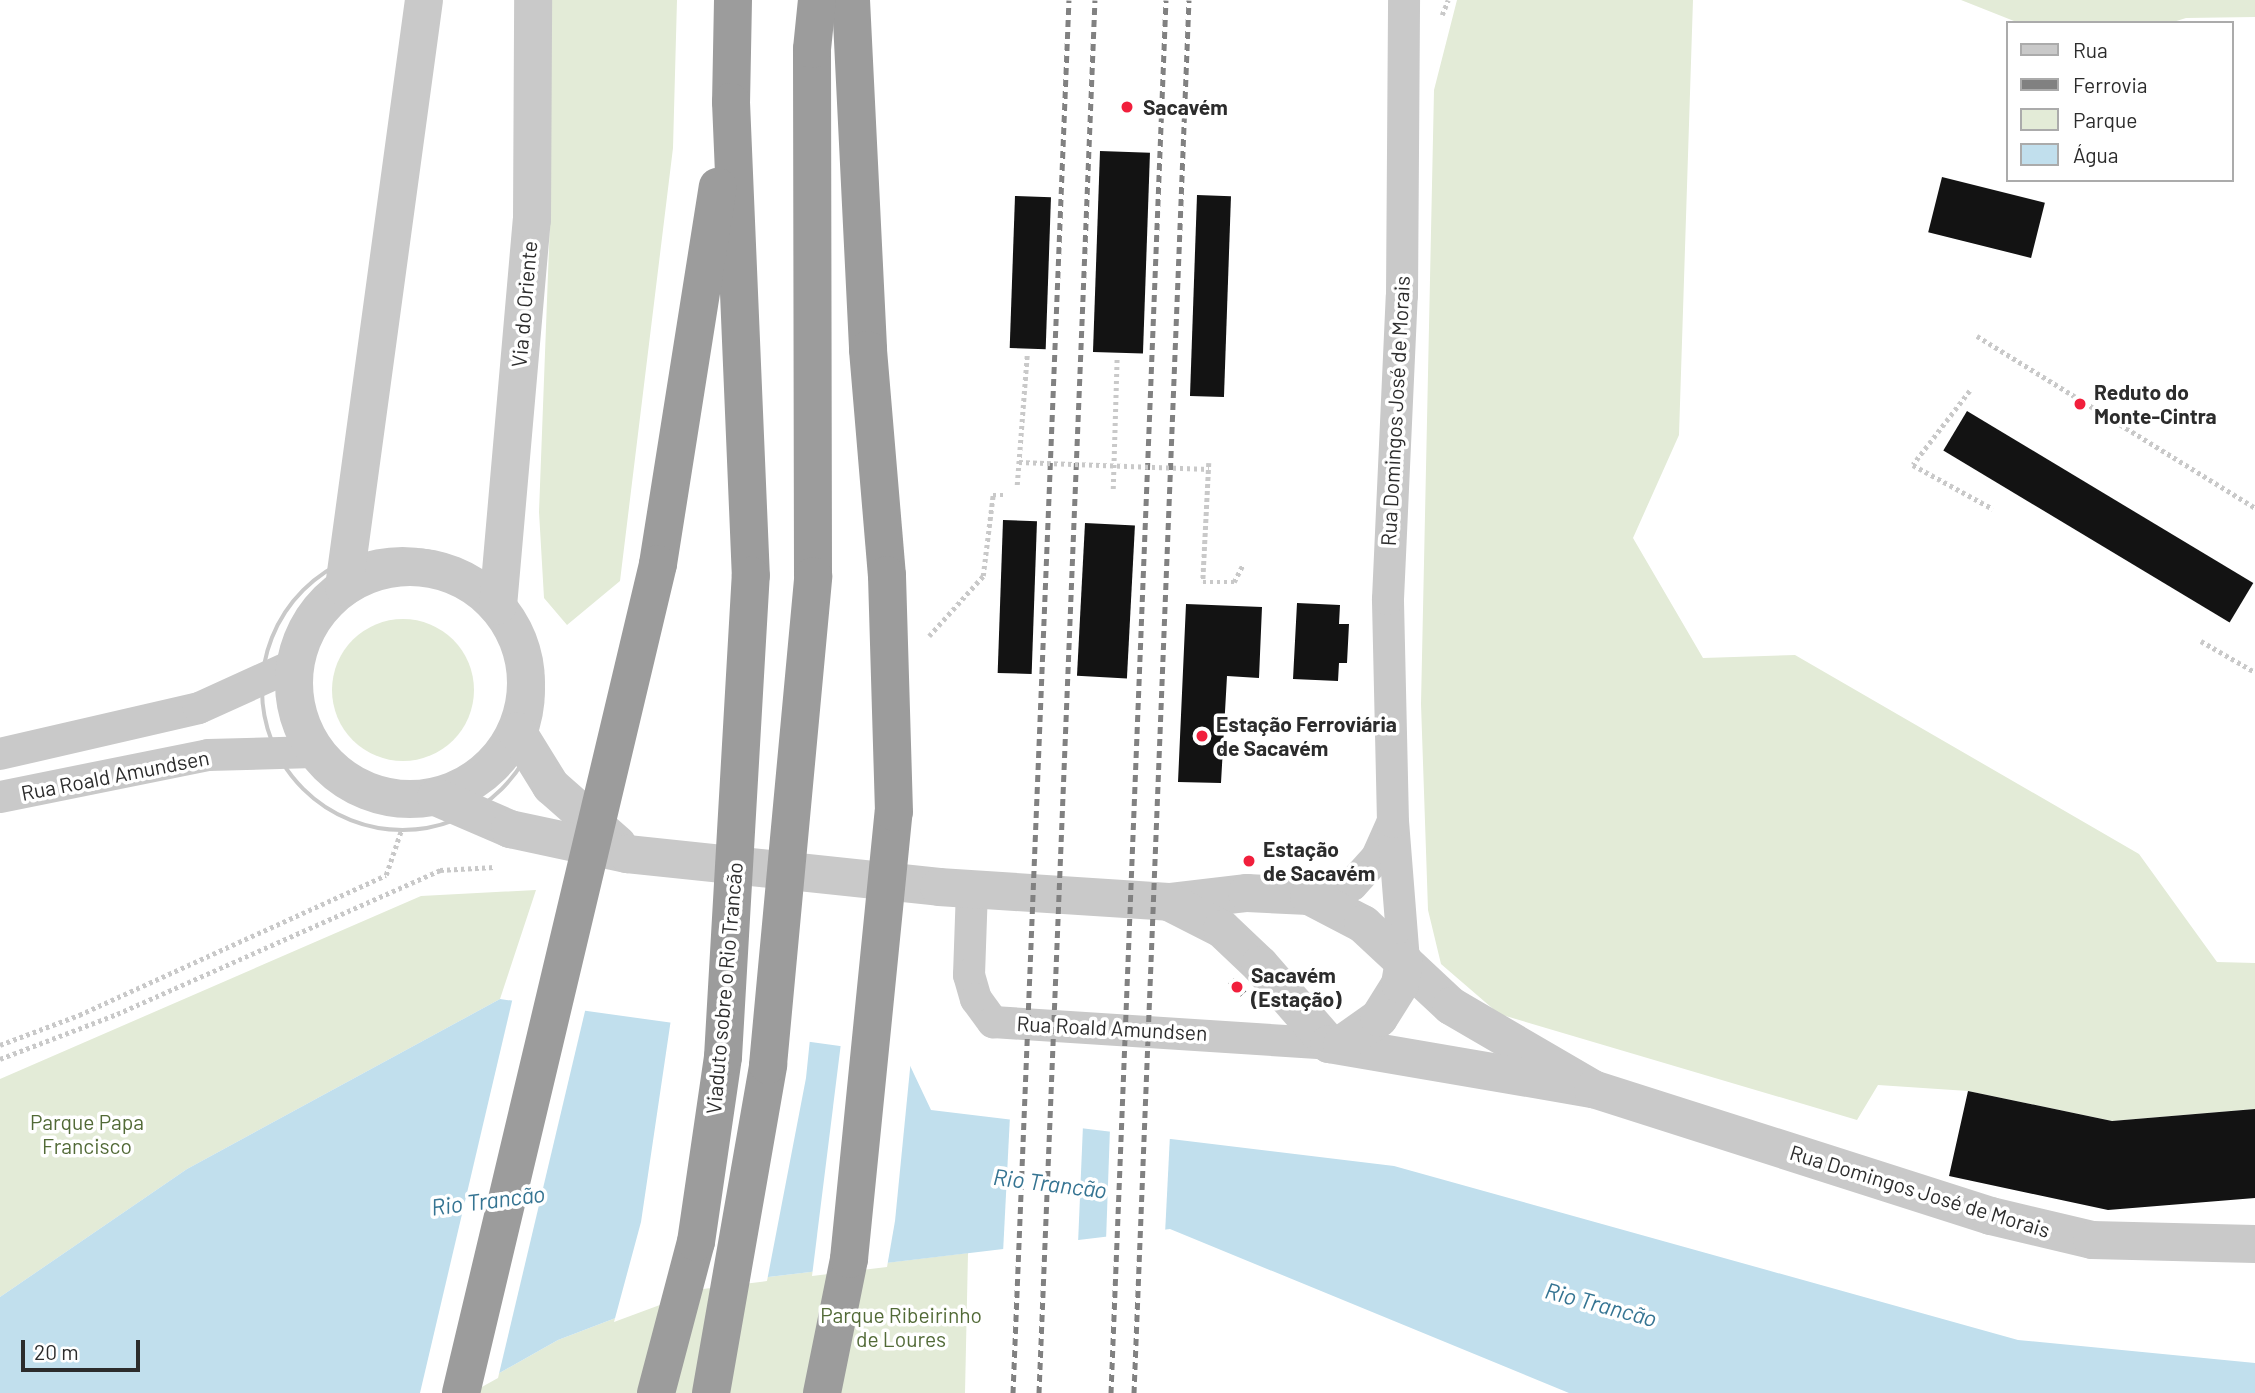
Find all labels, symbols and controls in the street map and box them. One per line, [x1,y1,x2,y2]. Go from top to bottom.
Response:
legend [2007,21,2234,182]
text: Rua [2073,37,2108,62]
text: Ferrovia [2073,72,2148,97]
place label: Sacavém [1143,94,1228,120]
marker: Sacavém [1117,97,1137,117]
text: Parque [2073,107,2138,132]
text: Água [2073,142,2119,167]
street label: Via do Oriente [506,240,542,368]
street label: Rua Domingos José de Morais [1375,275,1415,547]
place label: Reduto do Monte-Cintra [2094,379,2217,429]
marker: Reduto do Monte-Cintra [2072,396,2088,412]
place label: Estação Ferroviária de Sacavém [1216,711,1397,761]
marker: Estação Ferroviária de Sacavém [1194,728,1210,744]
street label: Rua Roald Amundsen [19,744,211,806]
place label: Estação de Sacavém [1263,836,1375,886]
marker: Estação de Sacavém [1241,853,1257,869]
street label: Viaduto sobre o Rio Trancão [700,861,748,1115]
place label: Sacavém (Estação) [1251,962,1341,1012]
marker: Sacavém (Estação) [1229,979,1245,995]
street label: Rua Roald Amundsen [1016,1010,1208,1046]
park label: Parque Papa Francisco [30,1109,144,1159]
street label: Rua Domingos José de Morais [1787,1139,2053,1243]
water label: Rio Trancão [992,1162,1108,1204]
water label: Rio Trancão [430,1179,546,1221]
water label: Rio Trancão [1542,1276,1660,1332]
park label: Parque Ribeirinho de Loures [820,1302,982,1352]
scale bar [24,1326,144,1370]
text: 20 m [34,1339,79,1364]

